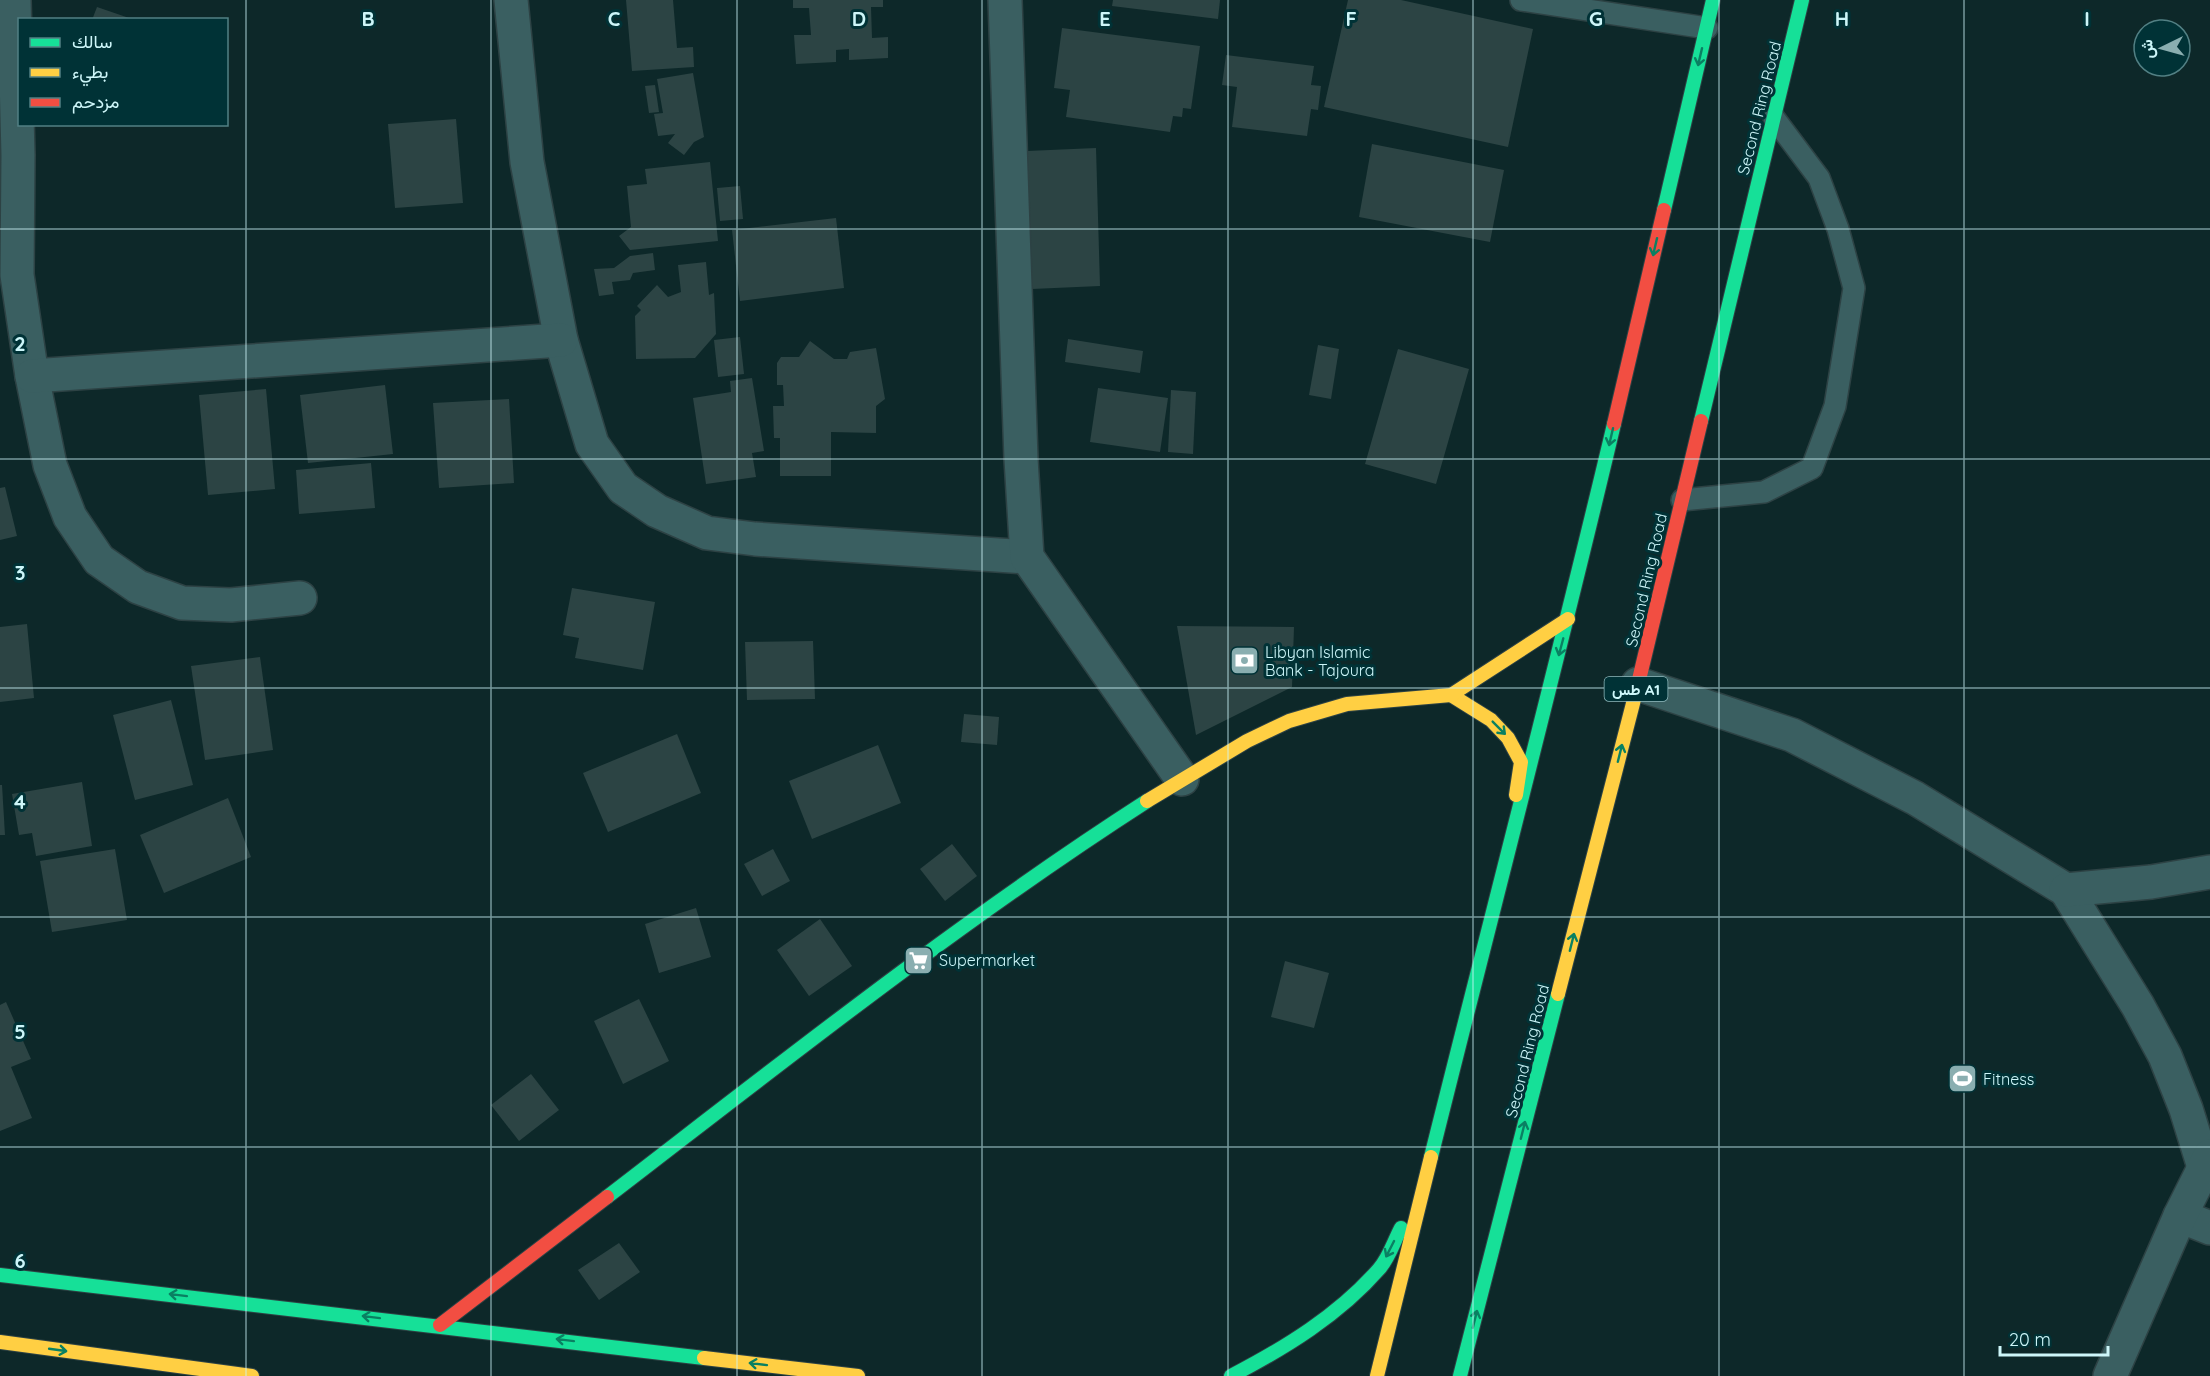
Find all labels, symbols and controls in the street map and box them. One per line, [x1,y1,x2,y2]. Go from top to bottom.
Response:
text: B [361,6,375,31]
text: C [608,6,621,31]
text: D [852,6,866,31]
text: E [1099,6,1111,31]
text: F [1345,6,1357,31]
text: G [1589,6,1603,31]
text: H [1835,6,1849,31]
text: I [2084,6,2090,31]
legend [18,18,228,126]
north arrow [2132,18,2192,78]
text: سالك [72,30,112,53]
street label: Second Ring Road [1733,39,1785,177]
text: ش [2136,39,2158,60]
one-way arrow [1694,47,1705,66]
text: بطيء [72,60,108,87]
text: مزدحم [72,90,119,114]
one-way arrow [1649,237,1661,256]
text: 2 [14,331,26,356]
one-way arrow [1604,427,1616,446]
street label: Second Ring Road [1621,511,1671,649]
text: 3 [15,560,25,585]
one-way arrow [1554,637,1566,656]
place label: Libyan Islamic Bank - Tajoura [1265,642,1374,680]
bank icon: Libyan Islamic Bank - Tajoura [1228,645,1260,677]
road number: طس A1 [1604,677,1668,701]
one-way arrow [1491,721,1506,736]
one-way arrow [1615,743,1627,762]
text: 4 [14,789,26,814]
one-way arrow [1566,932,1578,951]
supermarket icon: Supermarket [902,944,934,976]
place label: Supermarket [939,950,1035,970]
street label: Second Ring Road [1501,982,1553,1120]
text: 5 [14,1019,26,1044]
sports icon: Fitness [1946,1063,1978,1095]
place label: Fitness [1983,1069,2034,1089]
one-way arrow [1518,1121,1530,1140]
one-way arrow [1384,1240,1396,1258]
text: 6 [14,1248,26,1273]
one-way arrow [168,1289,188,1300]
one-way arrow [1470,1310,1481,1329]
one-way arrow [362,1311,382,1322]
scale bar [2000,1319,2108,1357]
text: 20 m [2009,1328,2051,1351]
one-way arrow [556,1334,575,1345]
one-way arrow [48,1344,67,1355]
one-way arrow [749,1358,769,1369]

